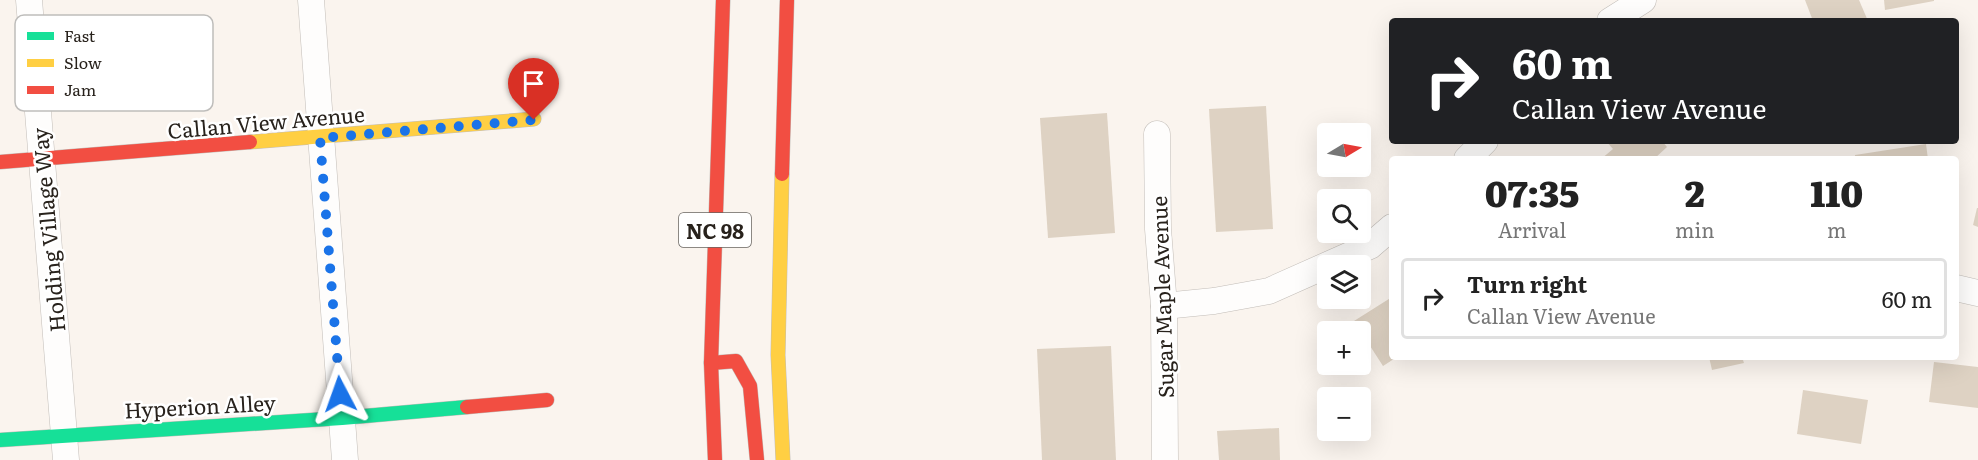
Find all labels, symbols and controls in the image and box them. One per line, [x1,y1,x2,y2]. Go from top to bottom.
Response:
legend [15,15,213,111]
text: Fast [64,23,96,47]
text: 60 m [1512,30,1613,92]
icon: right [1413,42,1491,120]
text: Slow [64,50,102,74]
pin [508,58,559,120]
icon: arrive [517,67,550,100]
text: Jam [64,77,97,101]
text: Callan View Avenue [1512,87,1767,127]
street label: Callan View Avenue [166,97,366,145]
north arrow [1317,123,1371,177]
map controls [1317,123,1371,441]
street label: Holding Village Way [23,126,71,333]
text: 07:35 [1485,165,1579,218]
text: 2 [1685,165,1705,218]
text: 110 [1810,165,1863,218]
button: search [1317,189,1371,243]
street label: Sugar Maple Avenue [1142,195,1180,399]
road number: NC 98 [679,213,751,247]
text: Arrival [1498,214,1566,244]
text: min [1675,214,1714,244]
text: m [1827,214,1846,244]
button: layers [1317,255,1371,309]
text: Turn right [1467,267,1587,300]
icon: right [1416,282,1449,315]
text: 60 m [1882,282,1932,315]
text: Callan View Avenue [1467,300,1656,330]
button: + [1317,321,1371,375]
position arrow [308,362,372,426]
street label: Hyperion Alley [123,386,277,424]
button: − [1317,387,1371,441]

